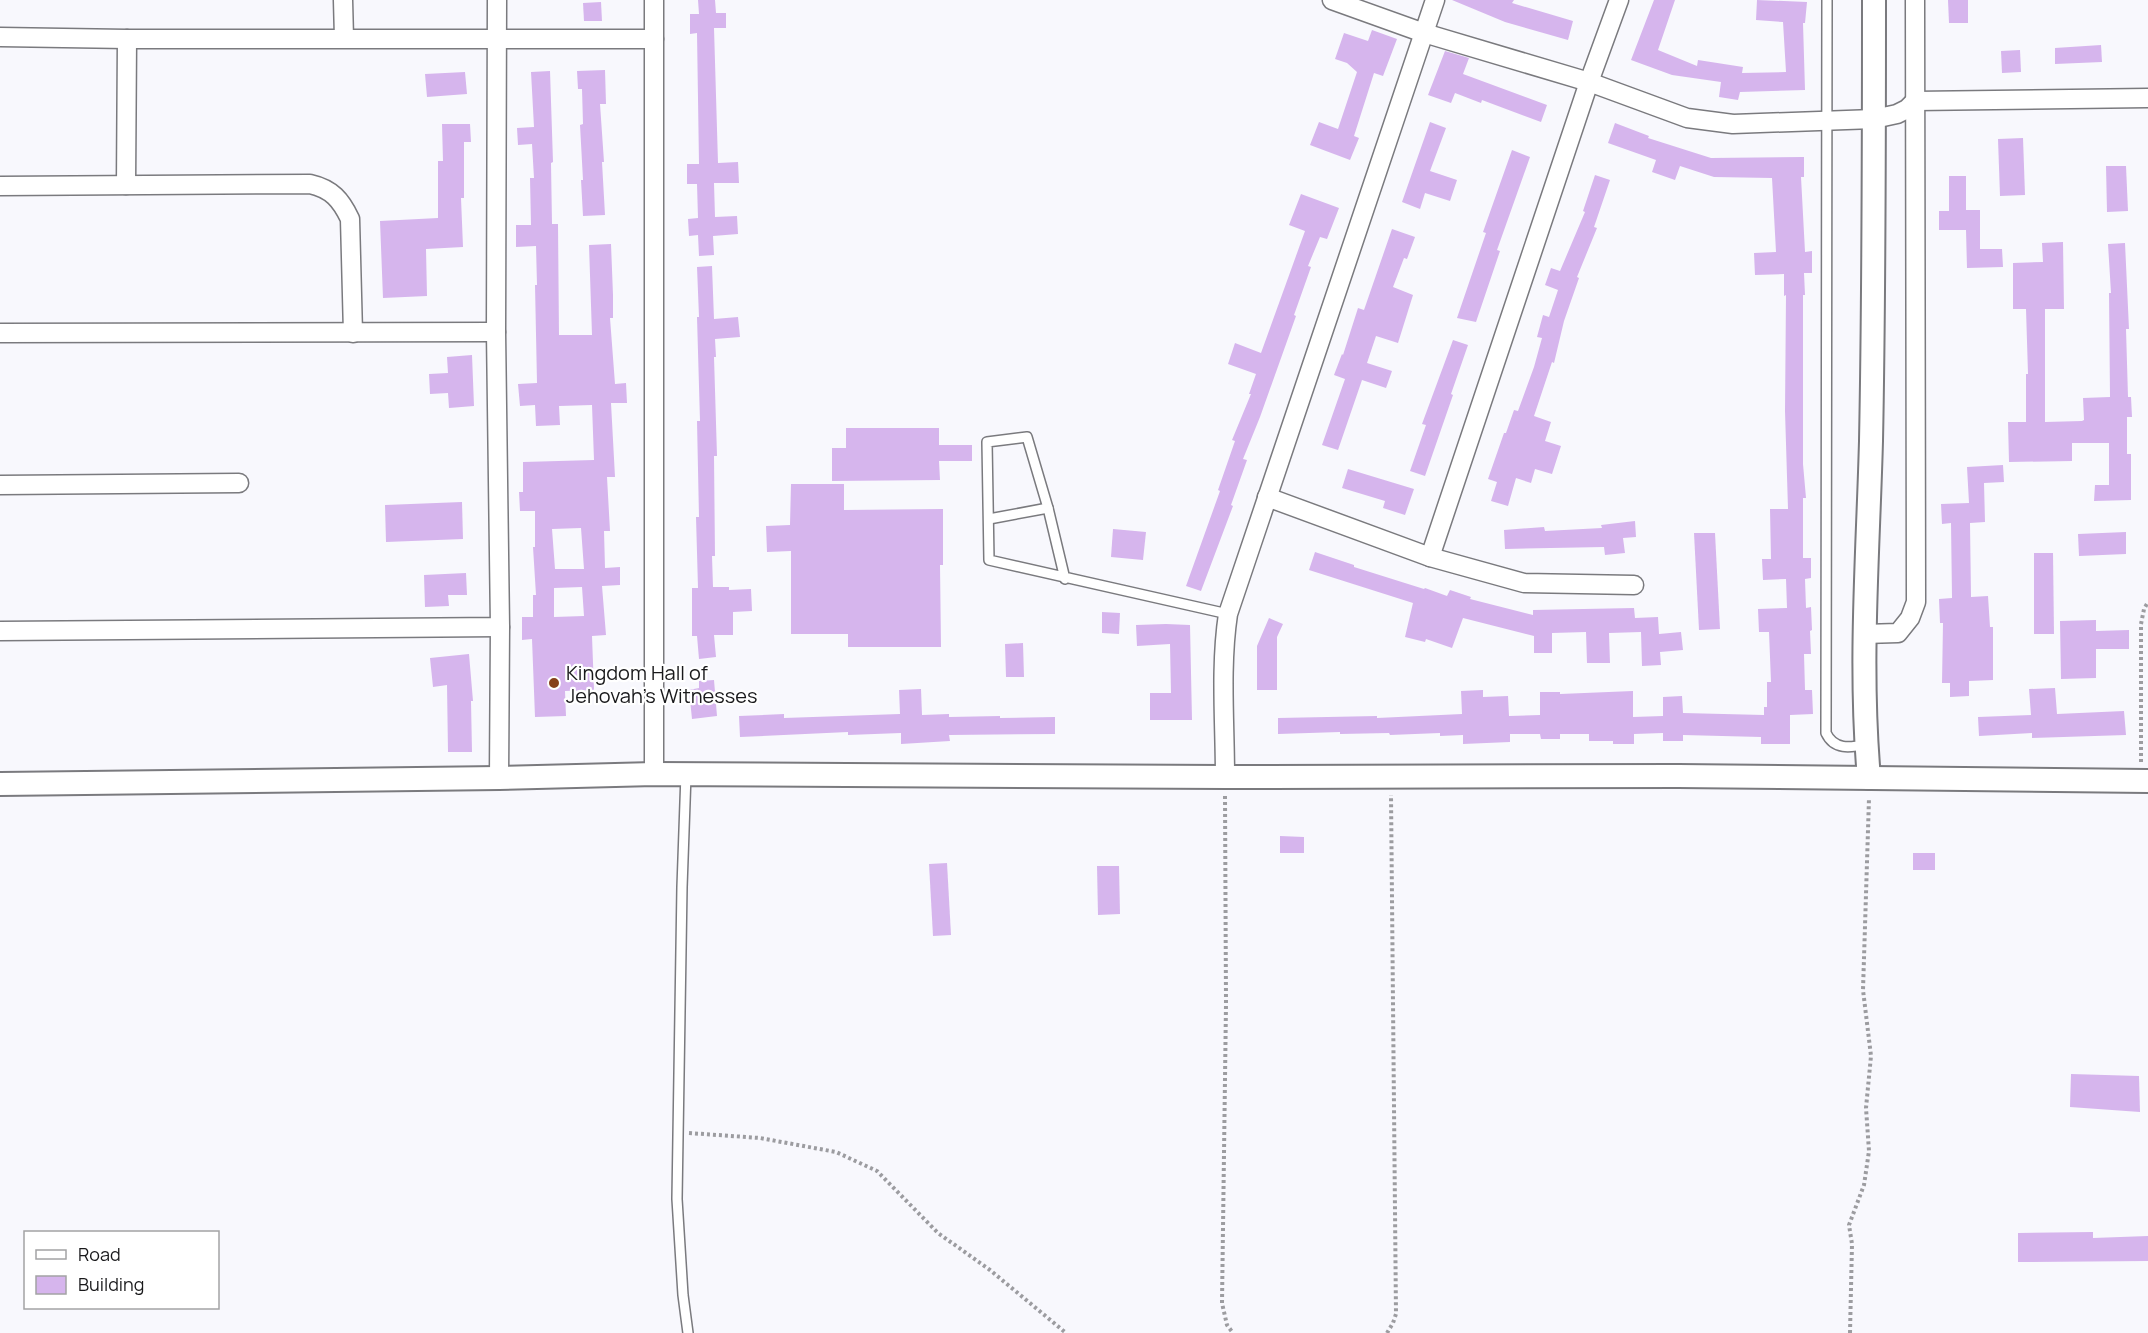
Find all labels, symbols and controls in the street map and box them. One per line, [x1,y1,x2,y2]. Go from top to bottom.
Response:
place label: Kingdom Hall of Jehovah's Witnesses [566,659,757,709]
marker: Kingdom Hall of Jehovah's Witnesses [547,676,561,690]
legend [24,1231,219,1309]
text: Road [78,1242,121,1266]
text: Building [78,1272,144,1296]

